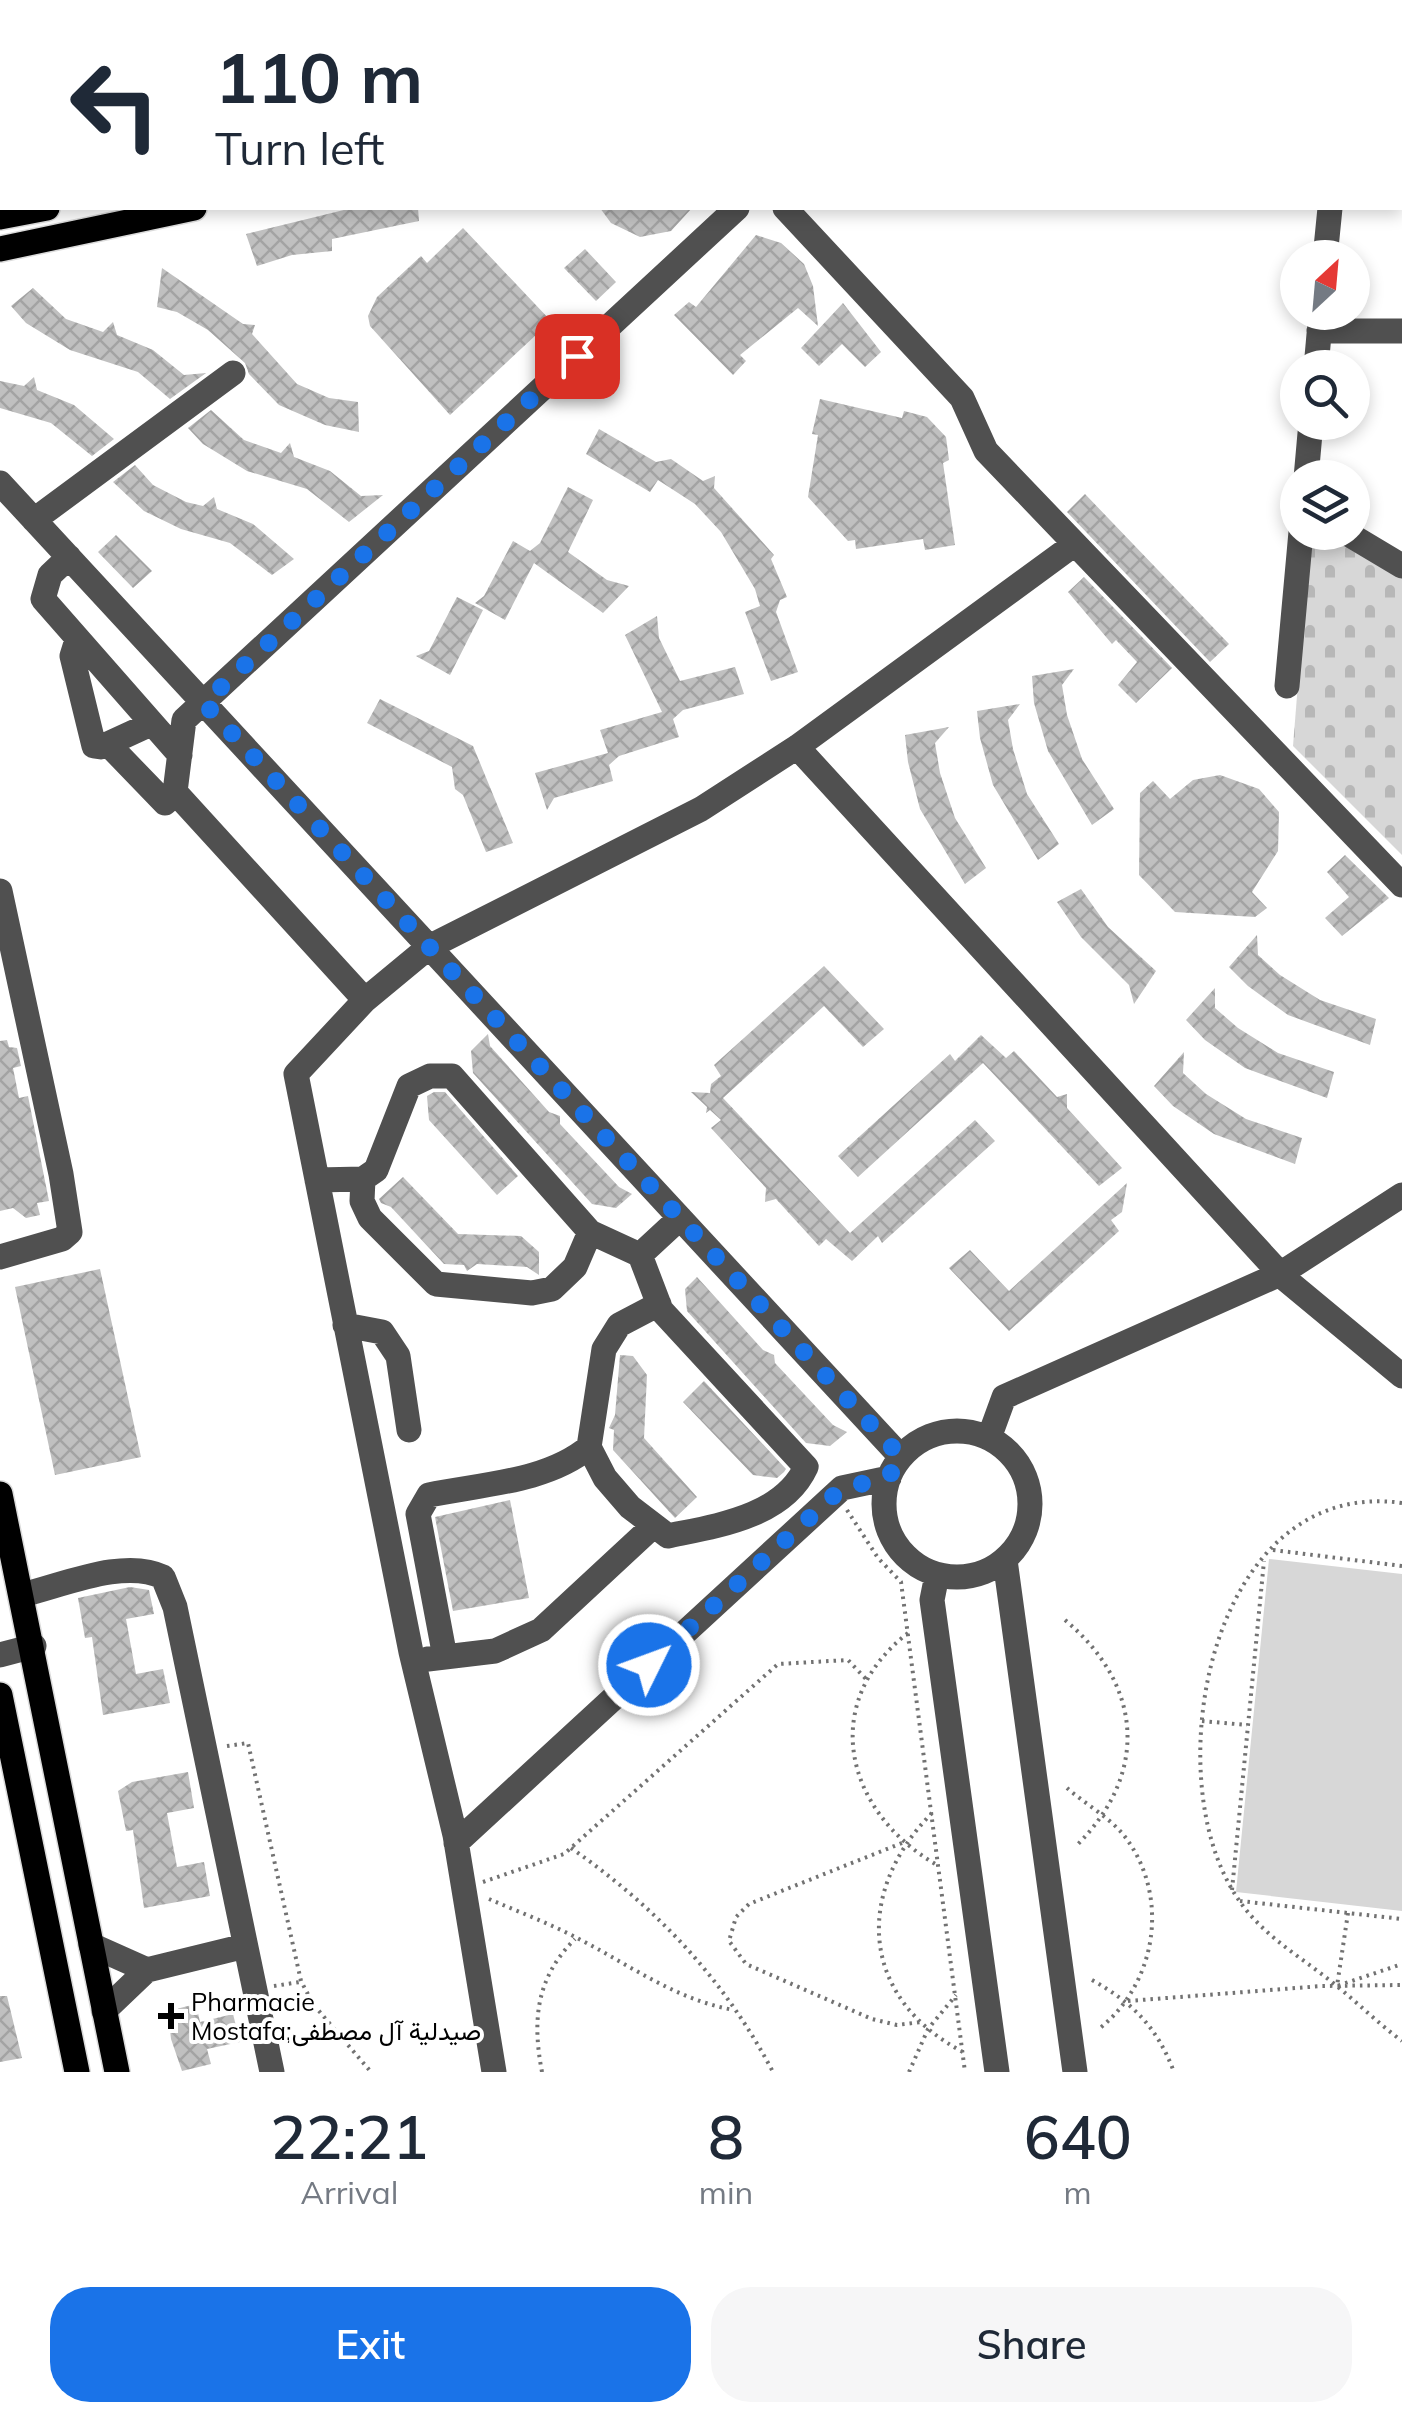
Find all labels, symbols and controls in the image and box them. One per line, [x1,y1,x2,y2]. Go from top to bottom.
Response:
text: 110 m [215,33,423,121]
icon: left [50,40,180,170]
text: Turn left [215,120,384,176]
north arrow [1280,240,1370,330]
map controls [1280,240,1370,550]
pin [535,314,620,399]
icon: arrive [550,329,605,384]
button: search [1280,350,1370,440]
button: layers [1280,460,1370,550]
position arrow [597,1613,701,1717]
place label: Pharmacie Mostafa;صيدلية آل مصطفى [191,1986,481,2047]
marker: Pharmacie Mostafa;صيدلية آل مصطفى [160,2005,182,2027]
text: 22:21 [270,2099,429,2174]
text: 8 [708,2099,744,2174]
text: 640 [1024,2099,1132,2174]
text: Arrival [301,2172,398,2212]
text: min [699,2172,753,2212]
text: m [1064,2172,1092,2212]
button: Exit [50,2287,691,2402]
button: Share [711,2287,1352,2402]

